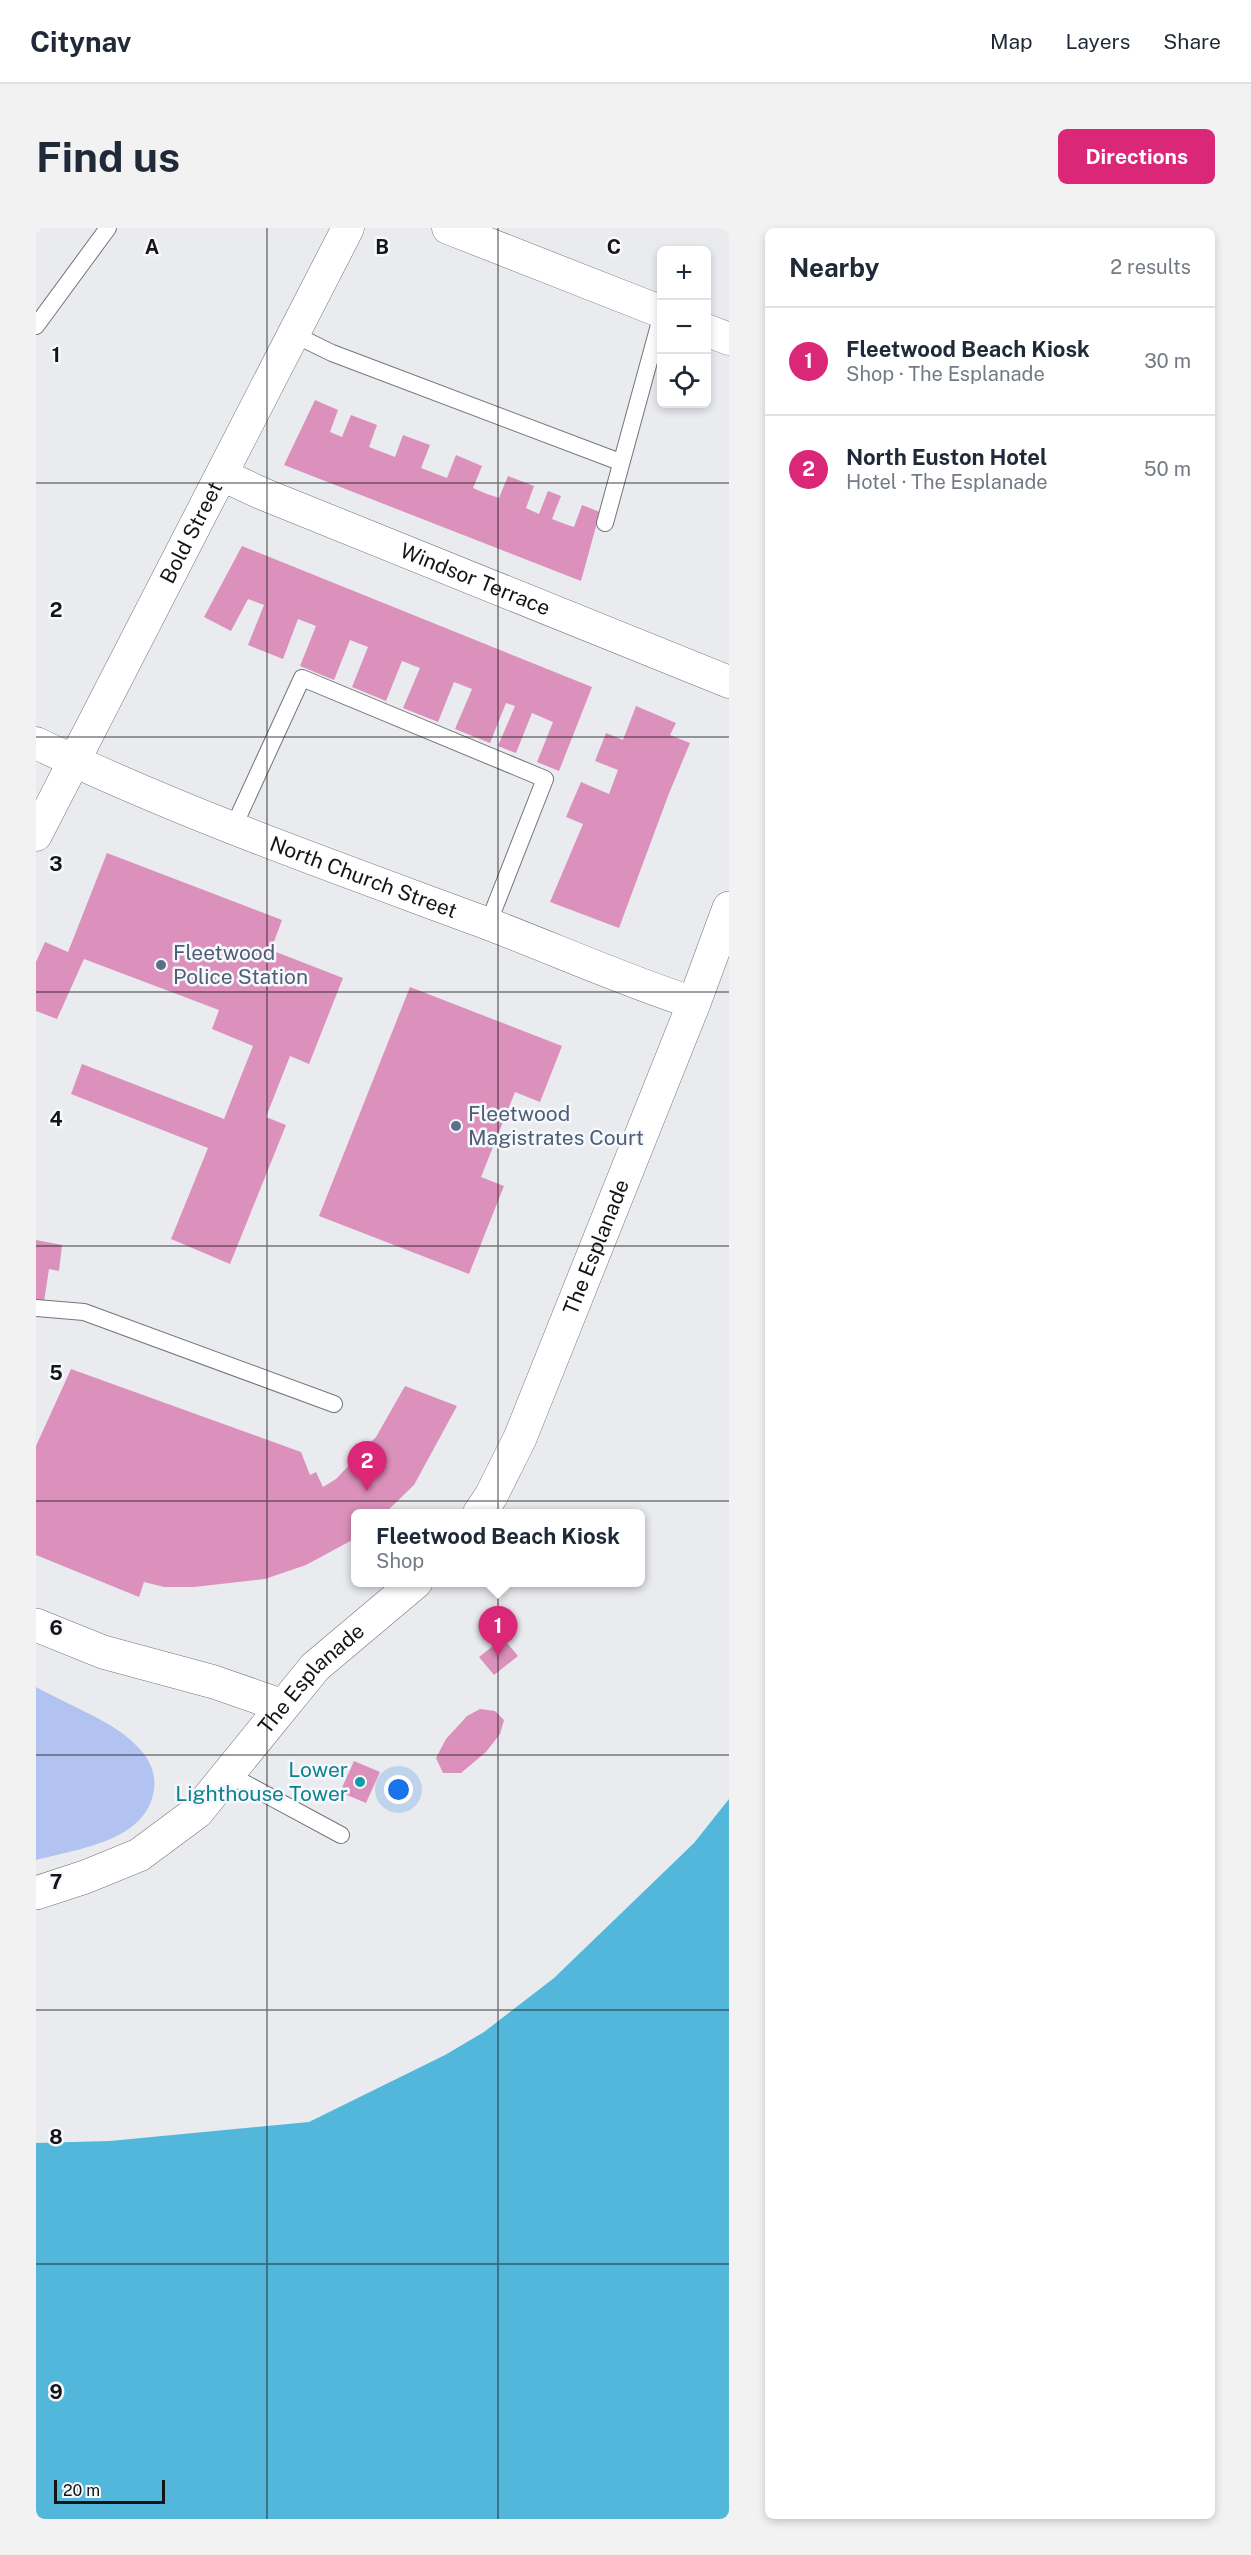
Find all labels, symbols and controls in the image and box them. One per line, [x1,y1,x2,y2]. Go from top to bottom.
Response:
text: Citynav [30,25,131,58]
text: Map [990,29,1033,54]
text: Layers [1066,29,1130,54]
text: Share [1163,29,1221,54]
button: Directions [1058,129,1215,184]
text: Find us [36,132,180,181]
text: A [145,235,159,259]
text: B [375,235,389,259]
text: C [607,235,621,259]
map controls [657,246,711,408]
button: + [657,246,711,300]
text: Nearby [789,252,879,283]
text: 2 results [1110,255,1191,279]
button: − [657,300,711,354]
text: Fleetwood Beach Kiosk [846,336,1090,362]
text: 1 [52,343,60,367]
text: 1 [804,349,813,373]
text: 30 m [1144,349,1191,373]
button: locate [657,354,711,408]
text: Shop · The Esplanade [846,362,1045,386]
text: North Euston Hotel [846,444,1047,470]
text: 2 [802,457,815,481]
text: 50 m [1144,457,1191,481]
text: Hotel · The Esplanade [846,470,1048,494]
street label: Bold Street [155,477,227,587]
street label: Windsor Terrace [397,538,554,621]
text: 2 [50,598,62,622]
street label: North Church Street [266,831,460,923]
text: 3 [49,852,63,876]
place label: Fleetwood Police Station [173,940,308,989]
marker: Fleetwood Police Station [154,958,168,972]
place label: Fleetwood Magistrates Court [468,1101,644,1150]
text: 4 [49,1107,63,1131]
marker: Fleetwood Magistrates Court [449,1119,463,1133]
street label: The Esplanade [558,1176,634,1318]
text: 5 [49,1361,63,1385]
pin: 2 [348,1442,386,1491]
popup [351,1509,645,1587]
text: Fleetwood Beach Kiosk [376,1523,620,1549]
text: Shop [376,1549,424,1573]
pin: 1 [478,1606,518,1656]
text: 6 [49,1616,63,1640]
street label: The Esplanade [253,1618,369,1739]
place label: Lower Lighthouse Tower [175,1757,348,1806]
marker: Lower Lighthouse Tower [353,1775,367,1789]
your location [384,1775,413,1804]
text: 7 [50,1870,62,1894]
text: 8 [49,2125,63,2149]
text: 9 [49,2380,63,2404]
scale bar [54,2477,165,2504]
text: 20 m [63,2481,100,2500]

